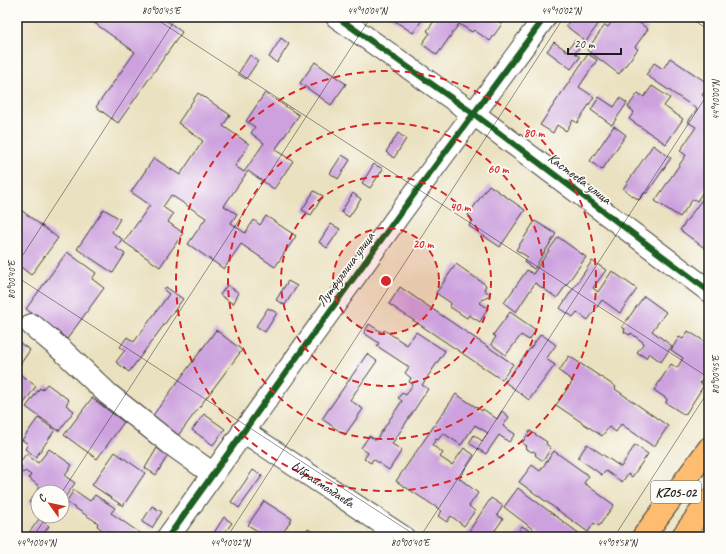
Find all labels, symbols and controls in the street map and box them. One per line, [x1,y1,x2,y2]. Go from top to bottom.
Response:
text: 80°00'45"E [142,4,182,17]
text: 44°10'04"N [347,4,389,17]
text: 44°10'02"N [541,4,583,17]
scale bar [568,30,621,56]
text: 20 m [574,36,596,52]
text: 44°10'00"N [709,78,722,120]
text: 80 m [524,125,545,141]
street label: Кастеева улица [545,149,616,208]
text: 60 m [488,161,510,177]
text: 40 m [450,199,471,215]
street label: Лутфуллина улица [313,228,379,310]
text: 20 m [413,236,434,252]
text: 80°00'40"E [5,259,18,299]
centre of rings [379,274,393,288]
text: 80°00'45"E [709,354,722,394]
street label: Ыбраймолдаева [288,457,358,512]
road number: KZ05-02 [651,481,701,503]
north arrow [30,484,70,524]
text: С [34,491,50,505]
text: 44°10'04"N [16,536,58,549]
text: 44°10'02"N [210,536,252,549]
text: 80°00'40"E [391,536,431,549]
text: 44°09'58"N [597,536,639,549]

